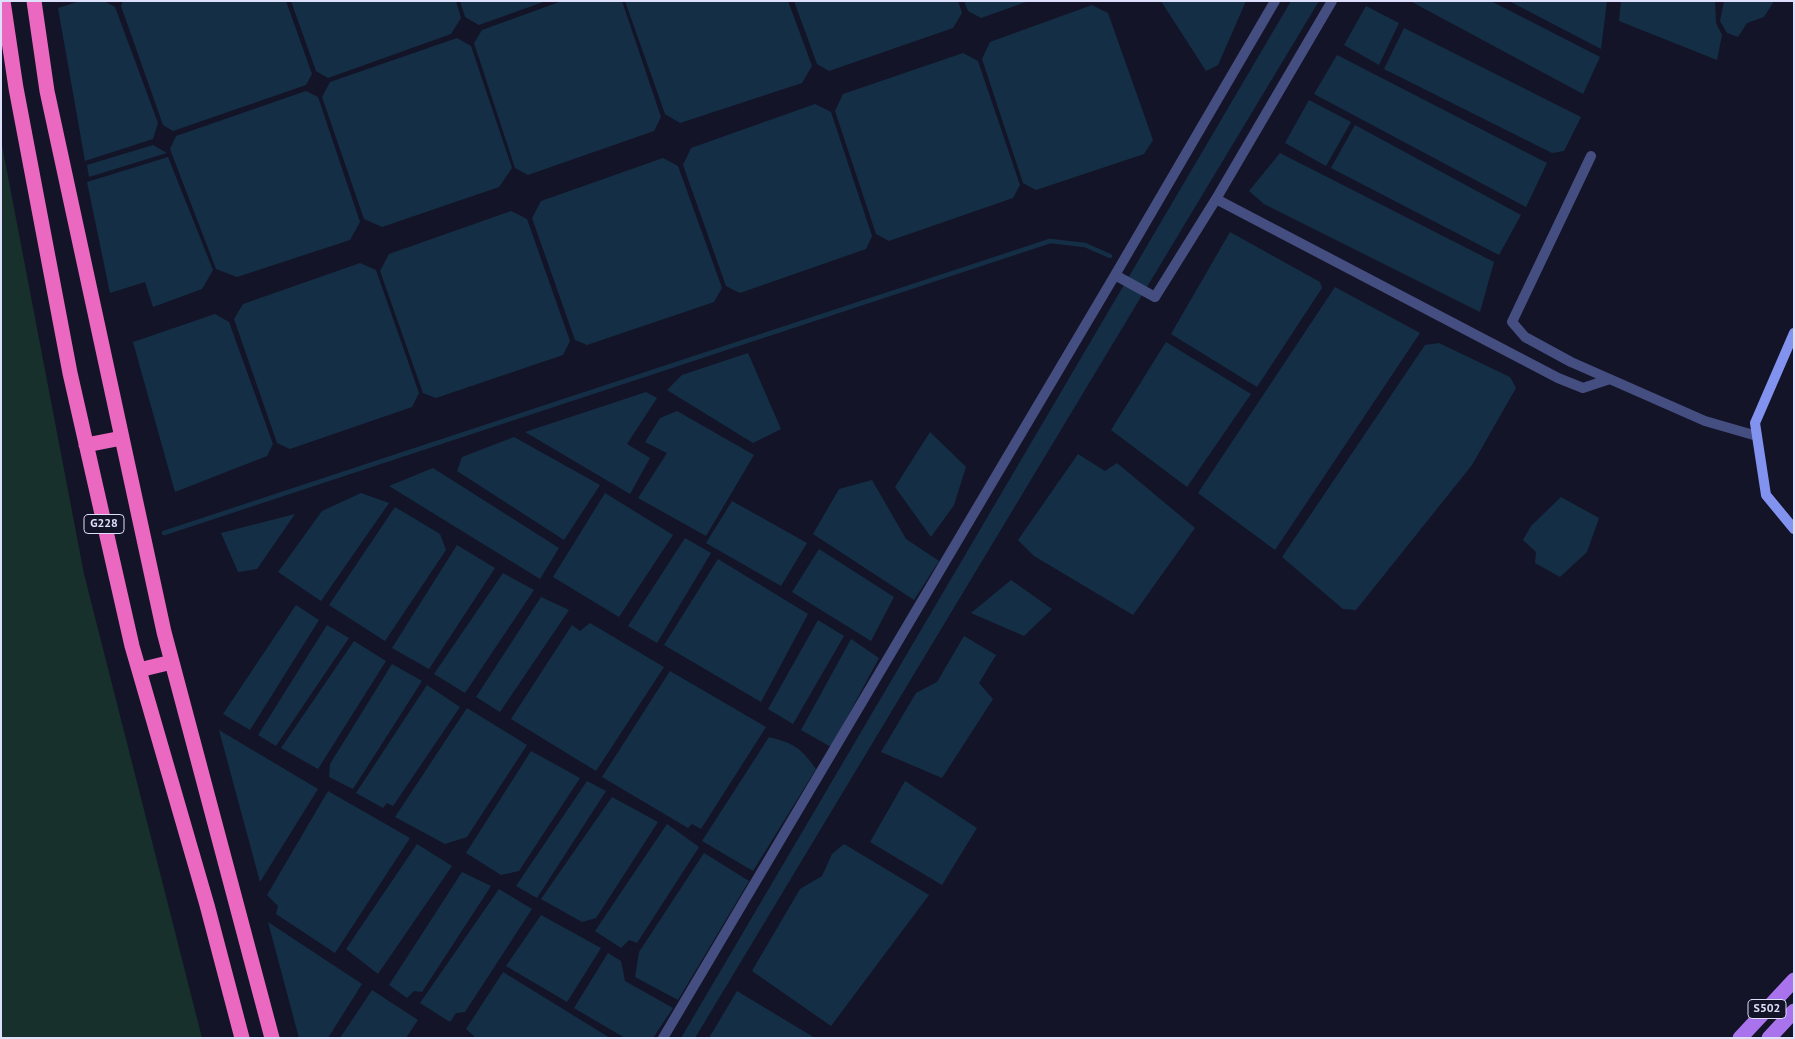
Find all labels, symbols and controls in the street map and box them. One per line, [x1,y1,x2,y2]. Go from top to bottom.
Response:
road number: G228 [84,514,124,534]
road number: S502 [1748,1000,1786,1019]

